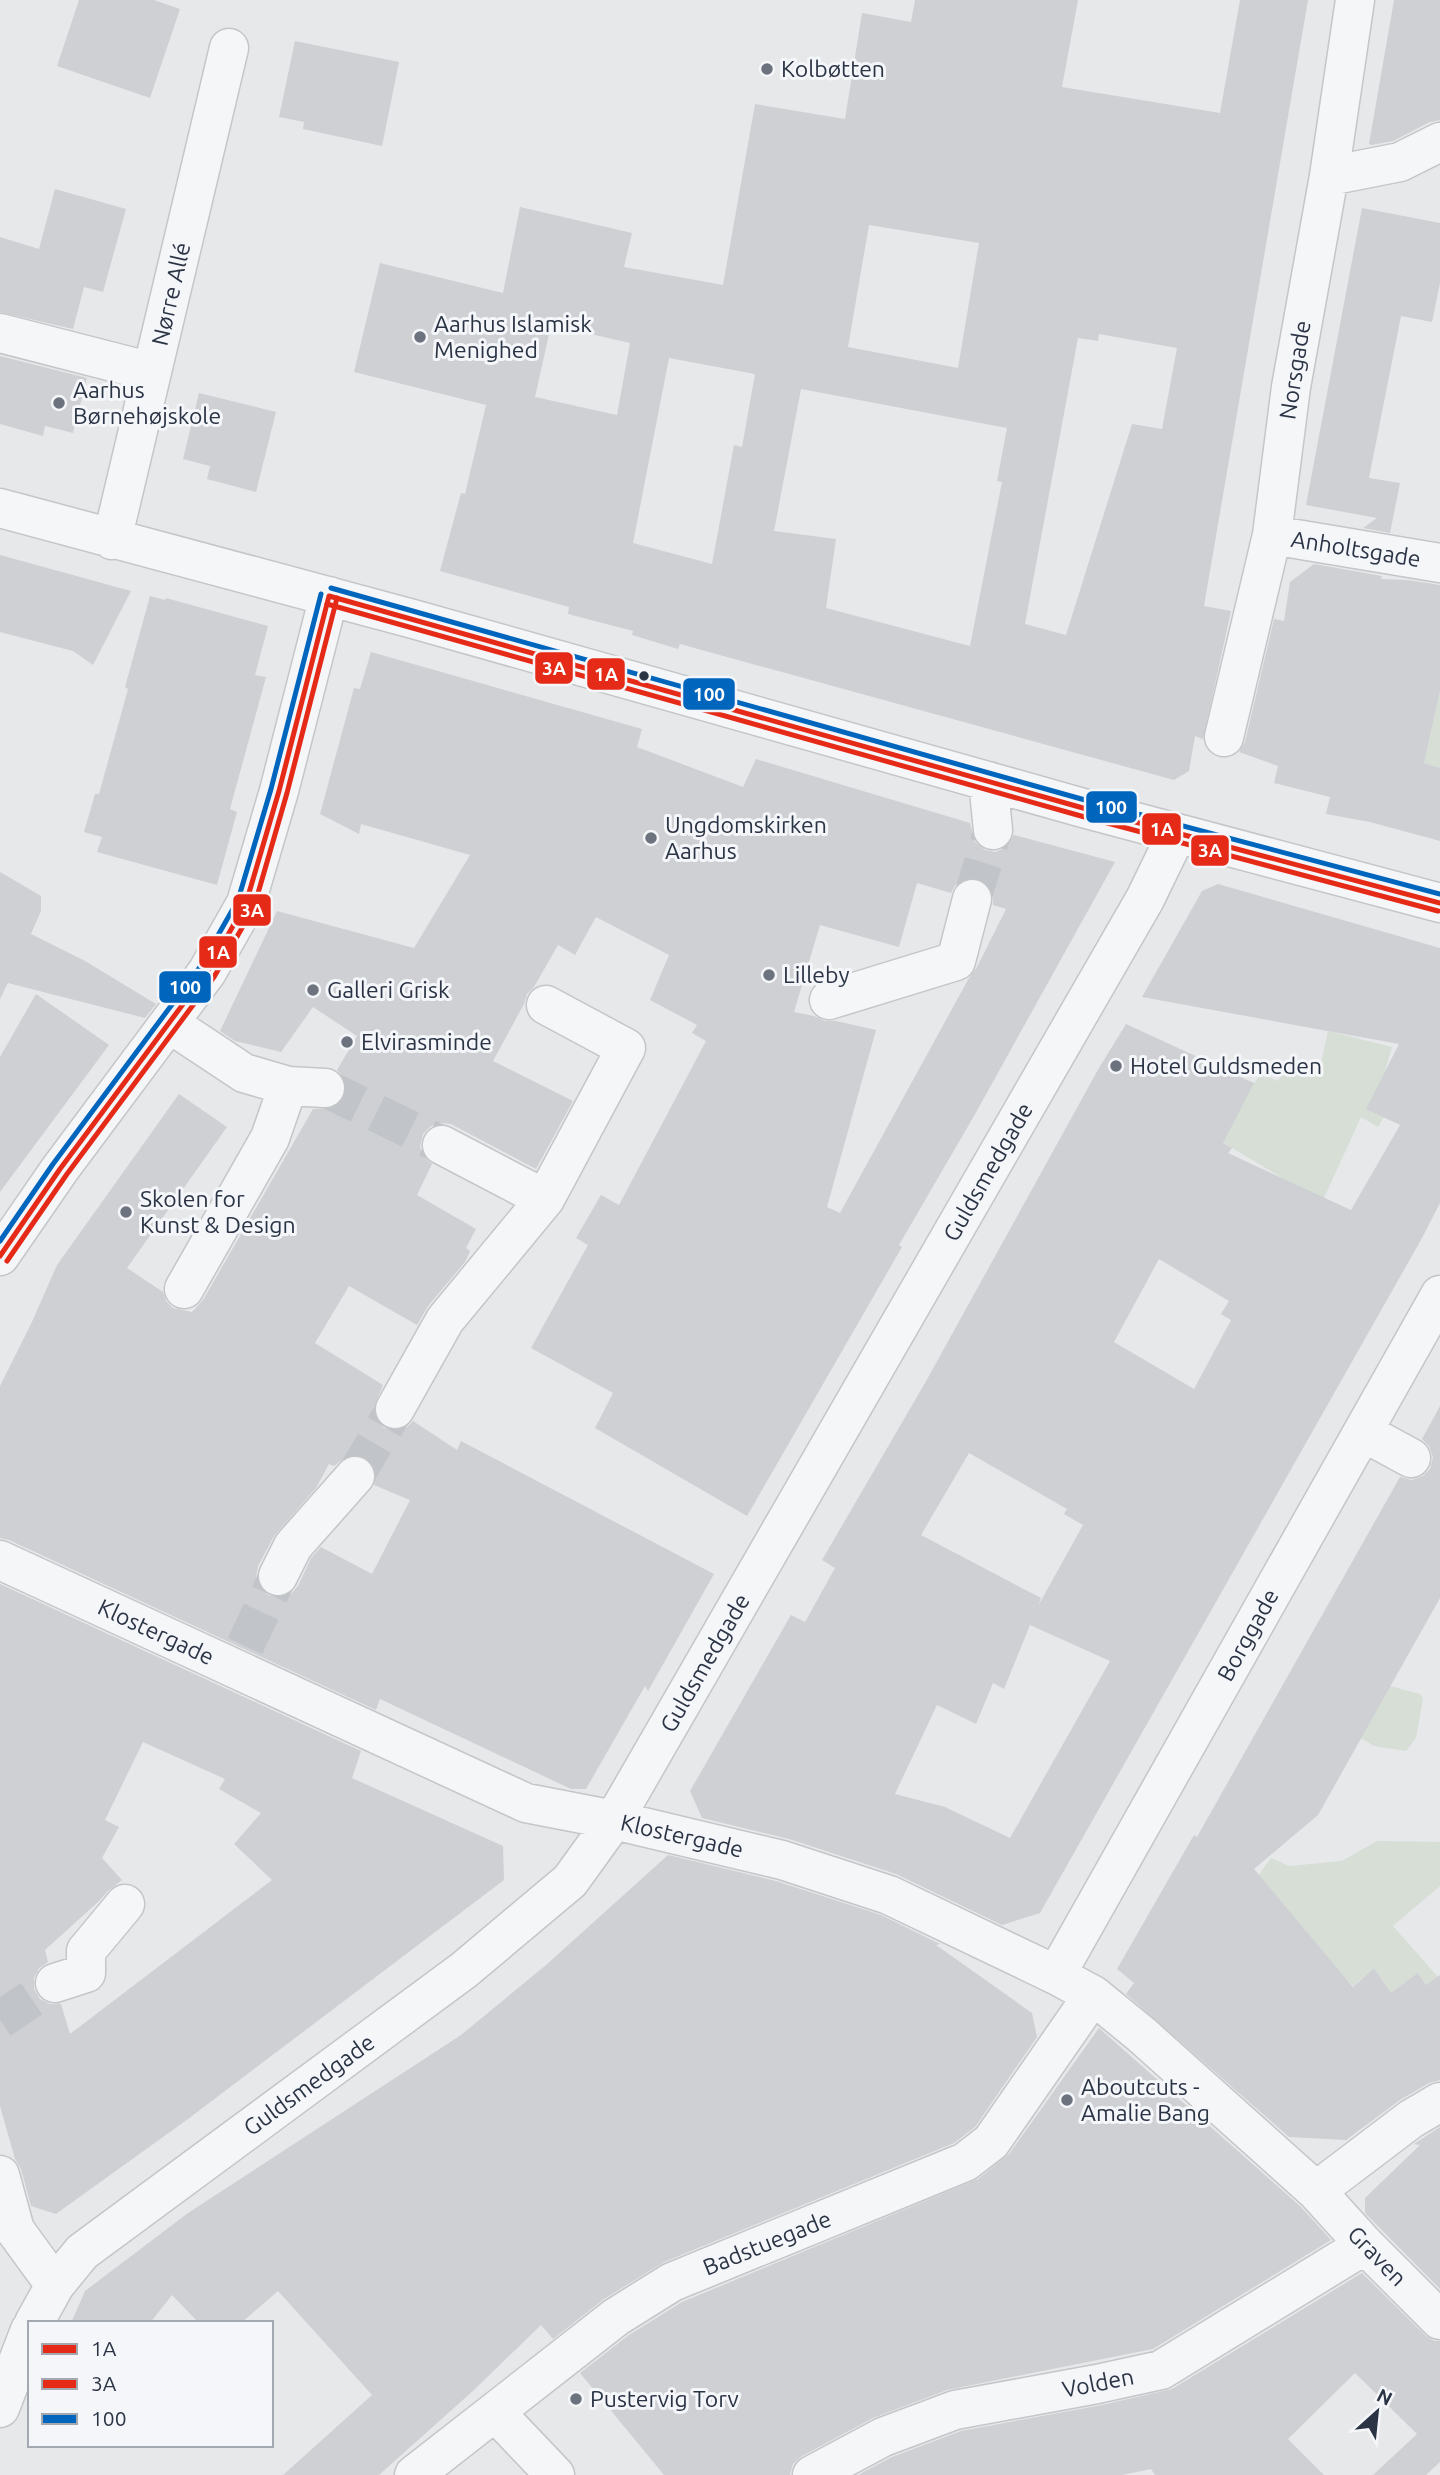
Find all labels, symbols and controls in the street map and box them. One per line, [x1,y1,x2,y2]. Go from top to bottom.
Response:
place label: Kolbøtten [781,56,885,81]
marker: Kolbøtten [759,61,775,77]
street label: Nørre Allé [147,240,194,348]
place label: Aarhus Islamisk Menighed [434,311,592,362]
street label: Norsgade [1274,319,1315,421]
marker: Aarhus Islamisk Menighed [412,329,428,345]
place label: Aarhus Børnehøjskole [73,377,221,428]
marker: Aarhus Børnehøjskole [51,395,67,411]
street label: Anholtsgade [1289,526,1423,571]
line badge: 3A [534,651,574,685]
text: 3A [542,657,567,679]
line badge: 1A [586,657,626,691]
text: 1A [594,663,619,685]
unlabelled marker [637,669,651,683]
line badge: 100 [682,677,736,711]
text: 100 [693,683,725,705]
line badge: 100 [1085,790,1138,824]
text: 100 [1095,796,1127,818]
place label: Ungdomskirken Aarhus [665,812,827,863]
line badge: 1A [1141,812,1182,846]
text: 1A [1150,818,1175,840]
marker: Ungdomskirken Aarhus [643,830,659,846]
line badge: 3A [1190,834,1230,867]
text: 3A [1198,839,1223,861]
line badge: 3A [232,893,272,927]
text: 3A [240,899,265,921]
line badge: 1A [198,935,238,969]
text: 1A [206,941,231,963]
place label: Lilleby [783,962,850,987]
marker: Lilleby [761,967,777,983]
line badge: 100 [158,970,212,1004]
text: 100 [169,976,201,998]
place label: Galleri Grisk [327,977,450,1002]
marker: Galleri Grisk [305,982,321,998]
place label: Elvirasminde [361,1029,492,1054]
marker: Elvirasminde [339,1034,355,1050]
place label: Hotel Guldsmeden [1130,1053,1322,1078]
marker: Hotel Guldsmeden [1108,1058,1124,1074]
street label: Guldsmedgade [938,1098,1037,1245]
place label: Skolen for Kunst & Design [140,1186,296,1237]
marker: Skolen for Kunst & Design [118,1204,134,1220]
street label: Borggade [1212,1584,1283,1685]
street label: Guldsmedgade [655,1589,754,1736]
street label: Klostergade [94,1594,218,1669]
street label: Klostergade [618,1809,746,1862]
street label: Guldsmedgade [239,2029,379,2140]
place label: Aboutcuts - Amalie Bang [1081,2074,1210,2125]
marker: Aboutcuts - Amalie Bang [1059,2092,1075,2108]
street label: Badstuegade [699,2205,835,2280]
street label: Graven [1343,2221,1412,2291]
legend [28,2321,273,2447]
text: 1A [91,2336,117,2360]
street label: Volden [1060,2363,1136,2402]
text: 3A [91,2371,117,2395]
north arrow [1342,2377,1412,2447]
text: N [1373,2384,1396,2410]
place label: Pustervig Torv [590,2386,739,2411]
marker: Pustervig Torv [568,2391,584,2407]
text: 100 [91,2406,127,2430]

